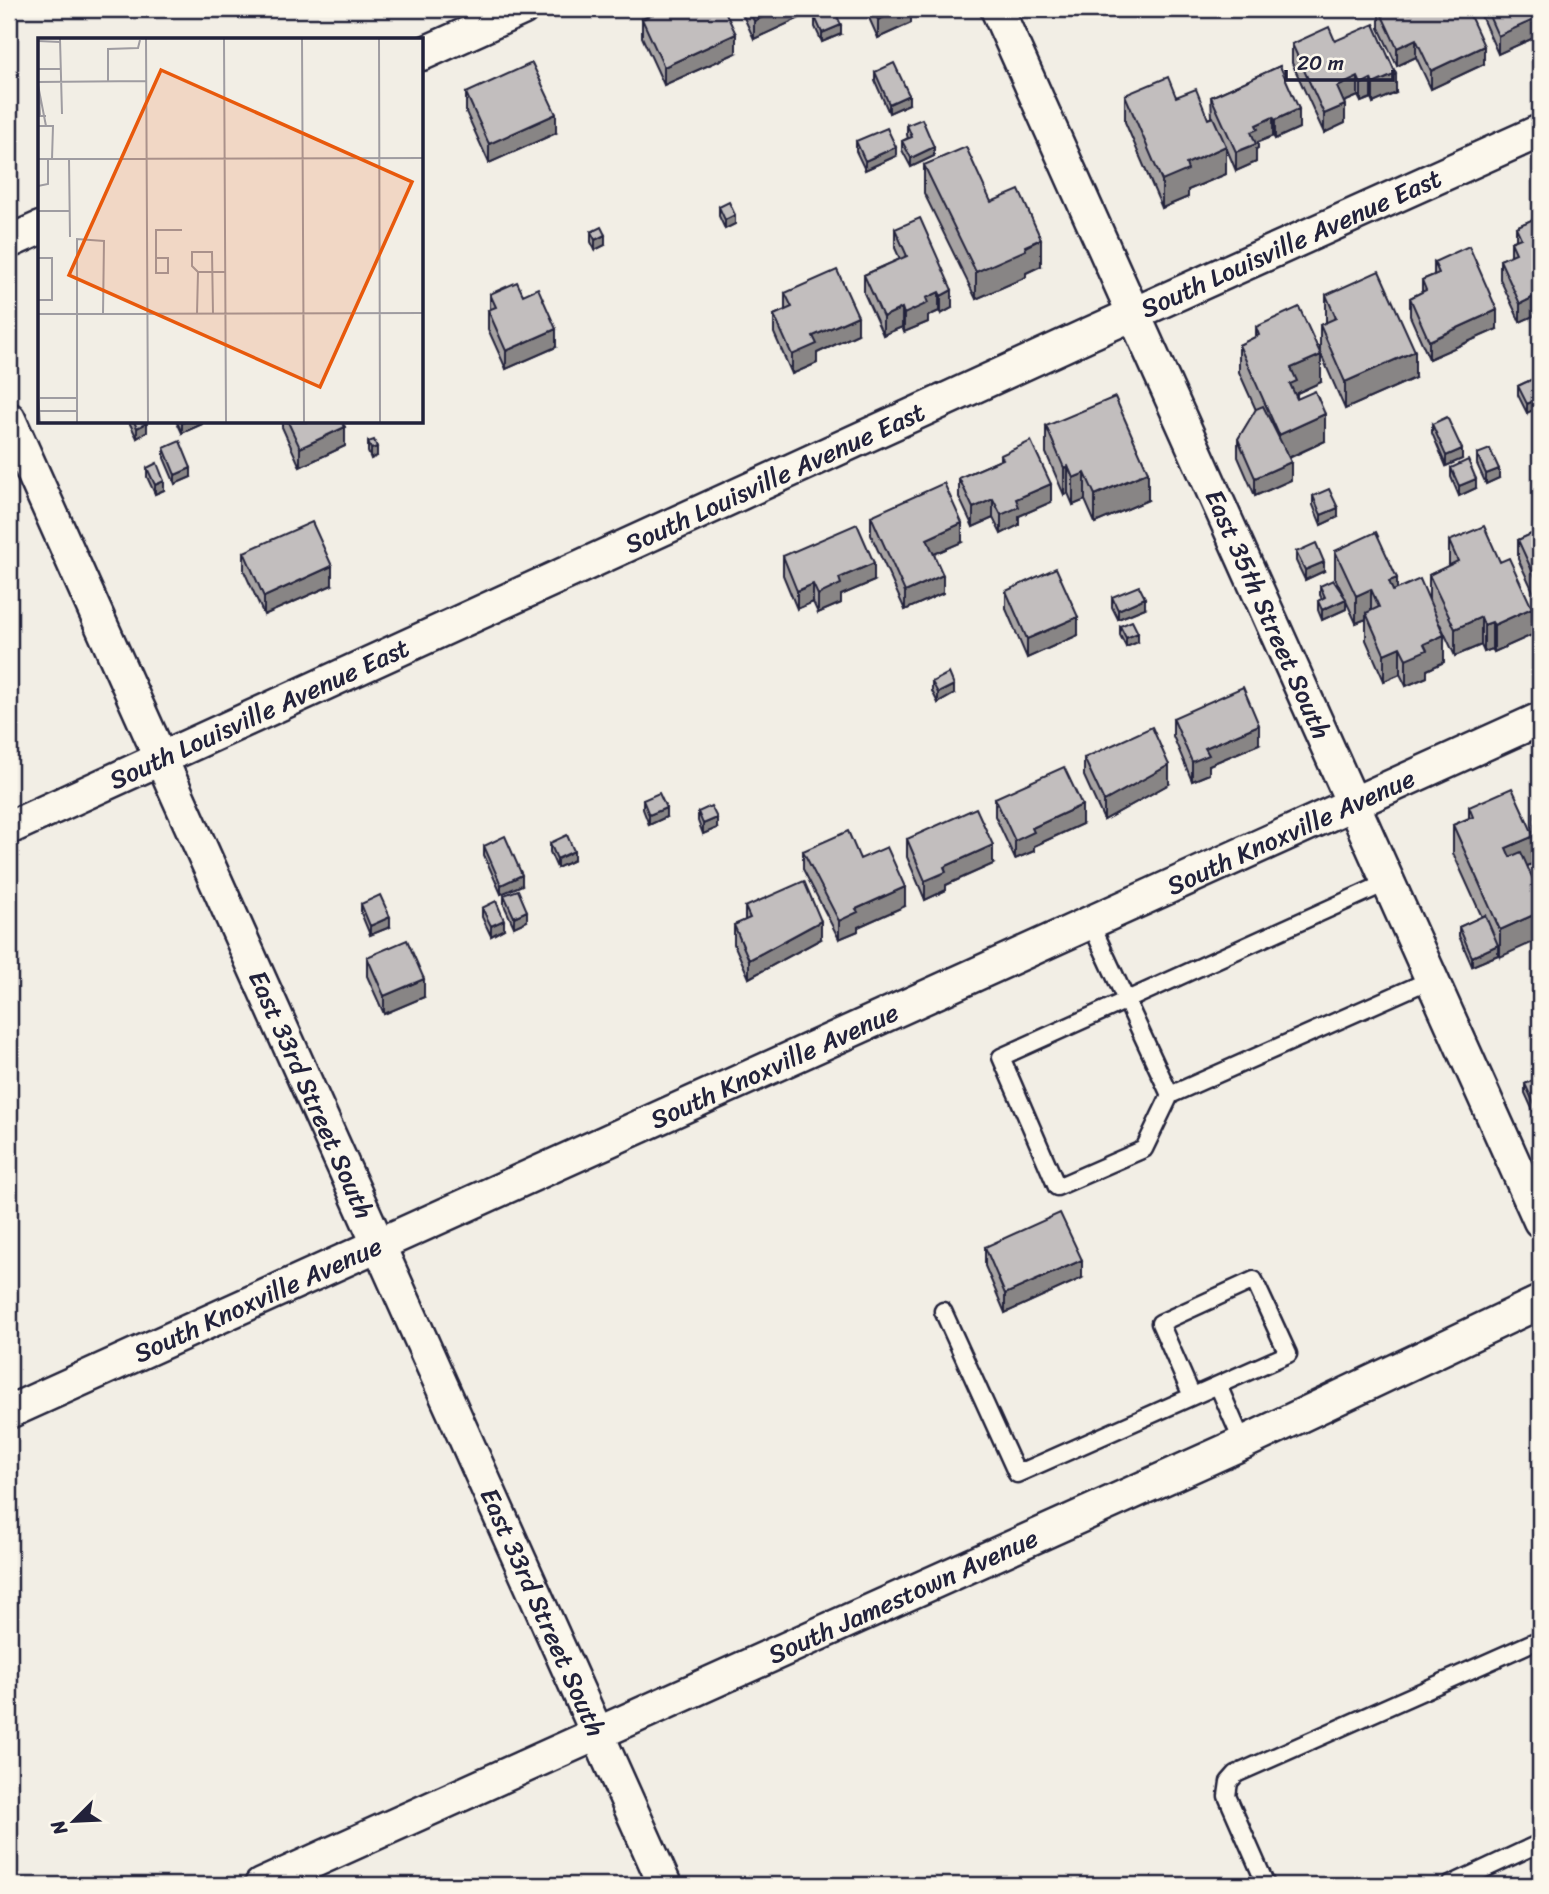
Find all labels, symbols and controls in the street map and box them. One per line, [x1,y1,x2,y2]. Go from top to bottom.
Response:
inset map [38,38,424,424]
scale bar [1286,38,1393,82]
text: 20 m [1297,44,1344,82]
street label: South Louisville Avenue East [1133,155,1449,331]
street label: South Louisville Avenue East [617,389,933,567]
street label: East 35th Street South [1192,481,1344,747]
street label: South Louisville Avenue East [101,625,417,802]
street label: South Knoxville Avenue [1159,755,1423,908]
street label: East 33rd Street South [235,962,387,1226]
street label: South Knoxville Avenue [642,989,906,1142]
street label: South Knoxville Avenue [126,1223,390,1376]
street label: East 33rd Street South [467,1480,619,1744]
street label: South Jamestown Avenue [760,1515,1046,1677]
north arrow [38,1786,108,1856]
text: N [41,1814,77,1841]

